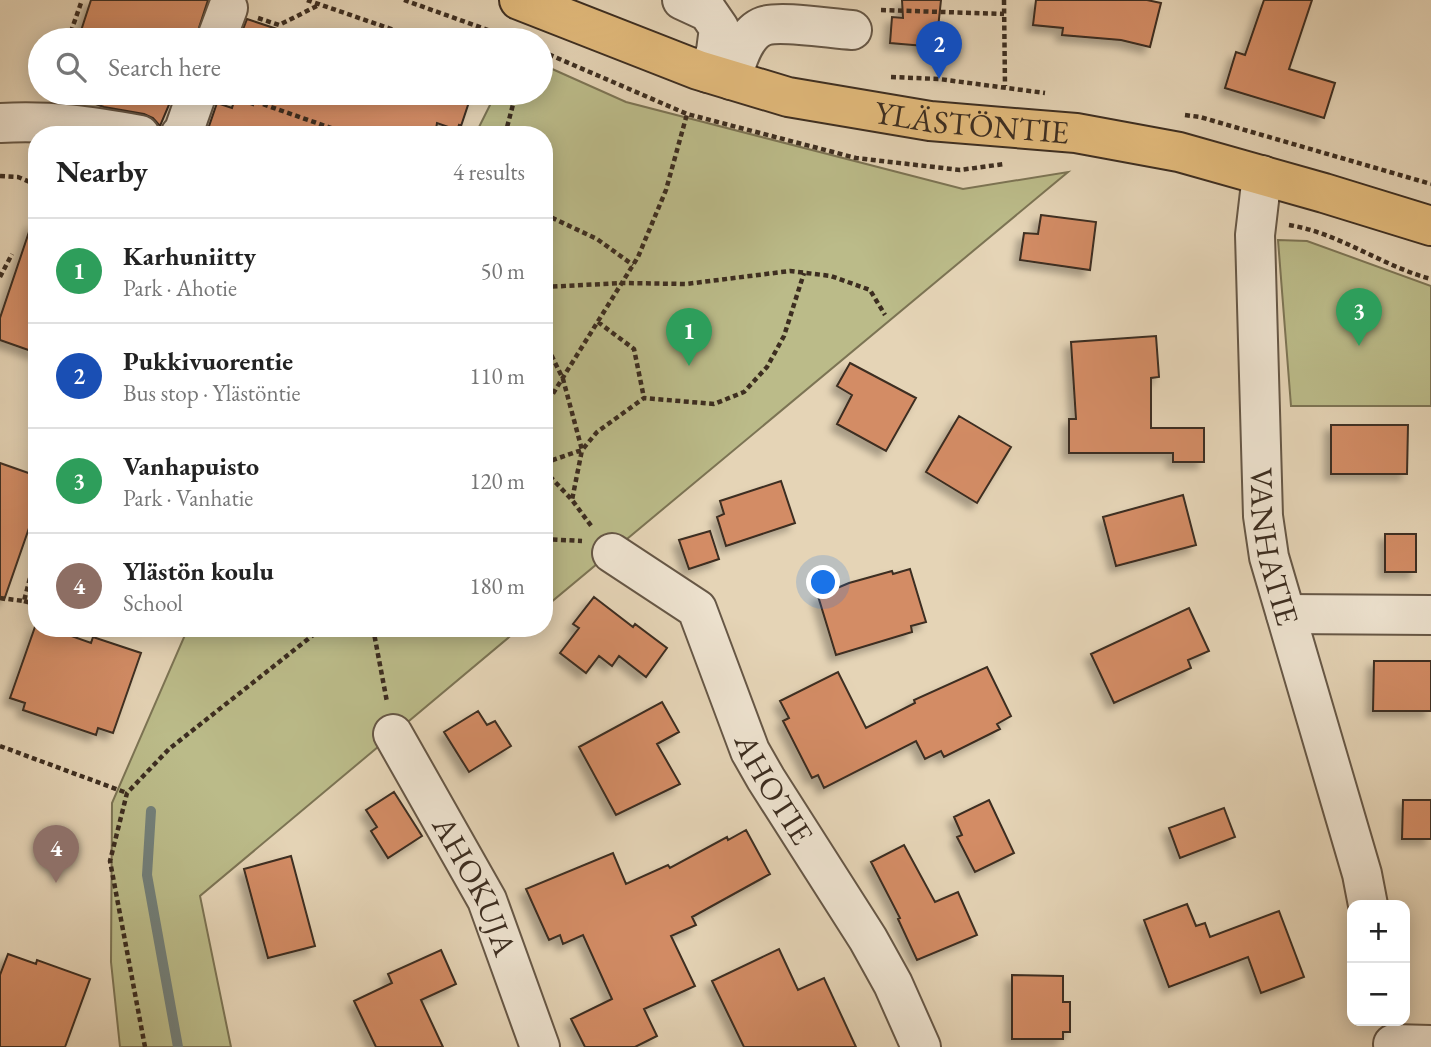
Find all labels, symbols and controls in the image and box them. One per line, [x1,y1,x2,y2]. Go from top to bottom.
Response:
pin: 2 [916,21,962,79]
search box [28,28,553,105]
icon: search [52,48,90,86]
text: Search here [108,50,221,84]
street label: YLÄSTÖNTIE [871,91,1071,153]
text: Nearby [56,152,148,191]
text: 4 results [453,157,525,187]
text: Karhuniitty [123,239,256,273]
text: 1 [73,256,85,286]
text: 50 m [480,256,525,286]
text: Park · Ahotie [123,273,237,303]
pin: 3 [1336,288,1382,346]
pin: 1 [666,308,712,366]
text: Pukkivuorentie [123,344,293,378]
text: 2 [73,361,85,391]
text: 110 m [469,361,525,391]
text: Bus stop · Ylästöntie [123,378,300,408]
text: Vanhapuisto [123,449,259,483]
text: 3 [73,466,85,496]
text: 120 m [469,466,525,496]
street label: VANHATIE [1241,467,1309,630]
text: Park · Vanhatie [123,483,253,513]
text: Ylästön koulu [123,554,274,588]
your location [806,565,840,599]
text: 4 [73,571,85,601]
text: 180 m [469,571,525,601]
text: School [123,588,183,618]
street label: AHOTIE [724,727,823,852]
street label: AHOKUJA [422,808,527,962]
pin: 4 [33,825,79,883]
map controls [1347,900,1410,1026]
button: + [1347,900,1410,963]
button: − [1347,963,1410,1026]

